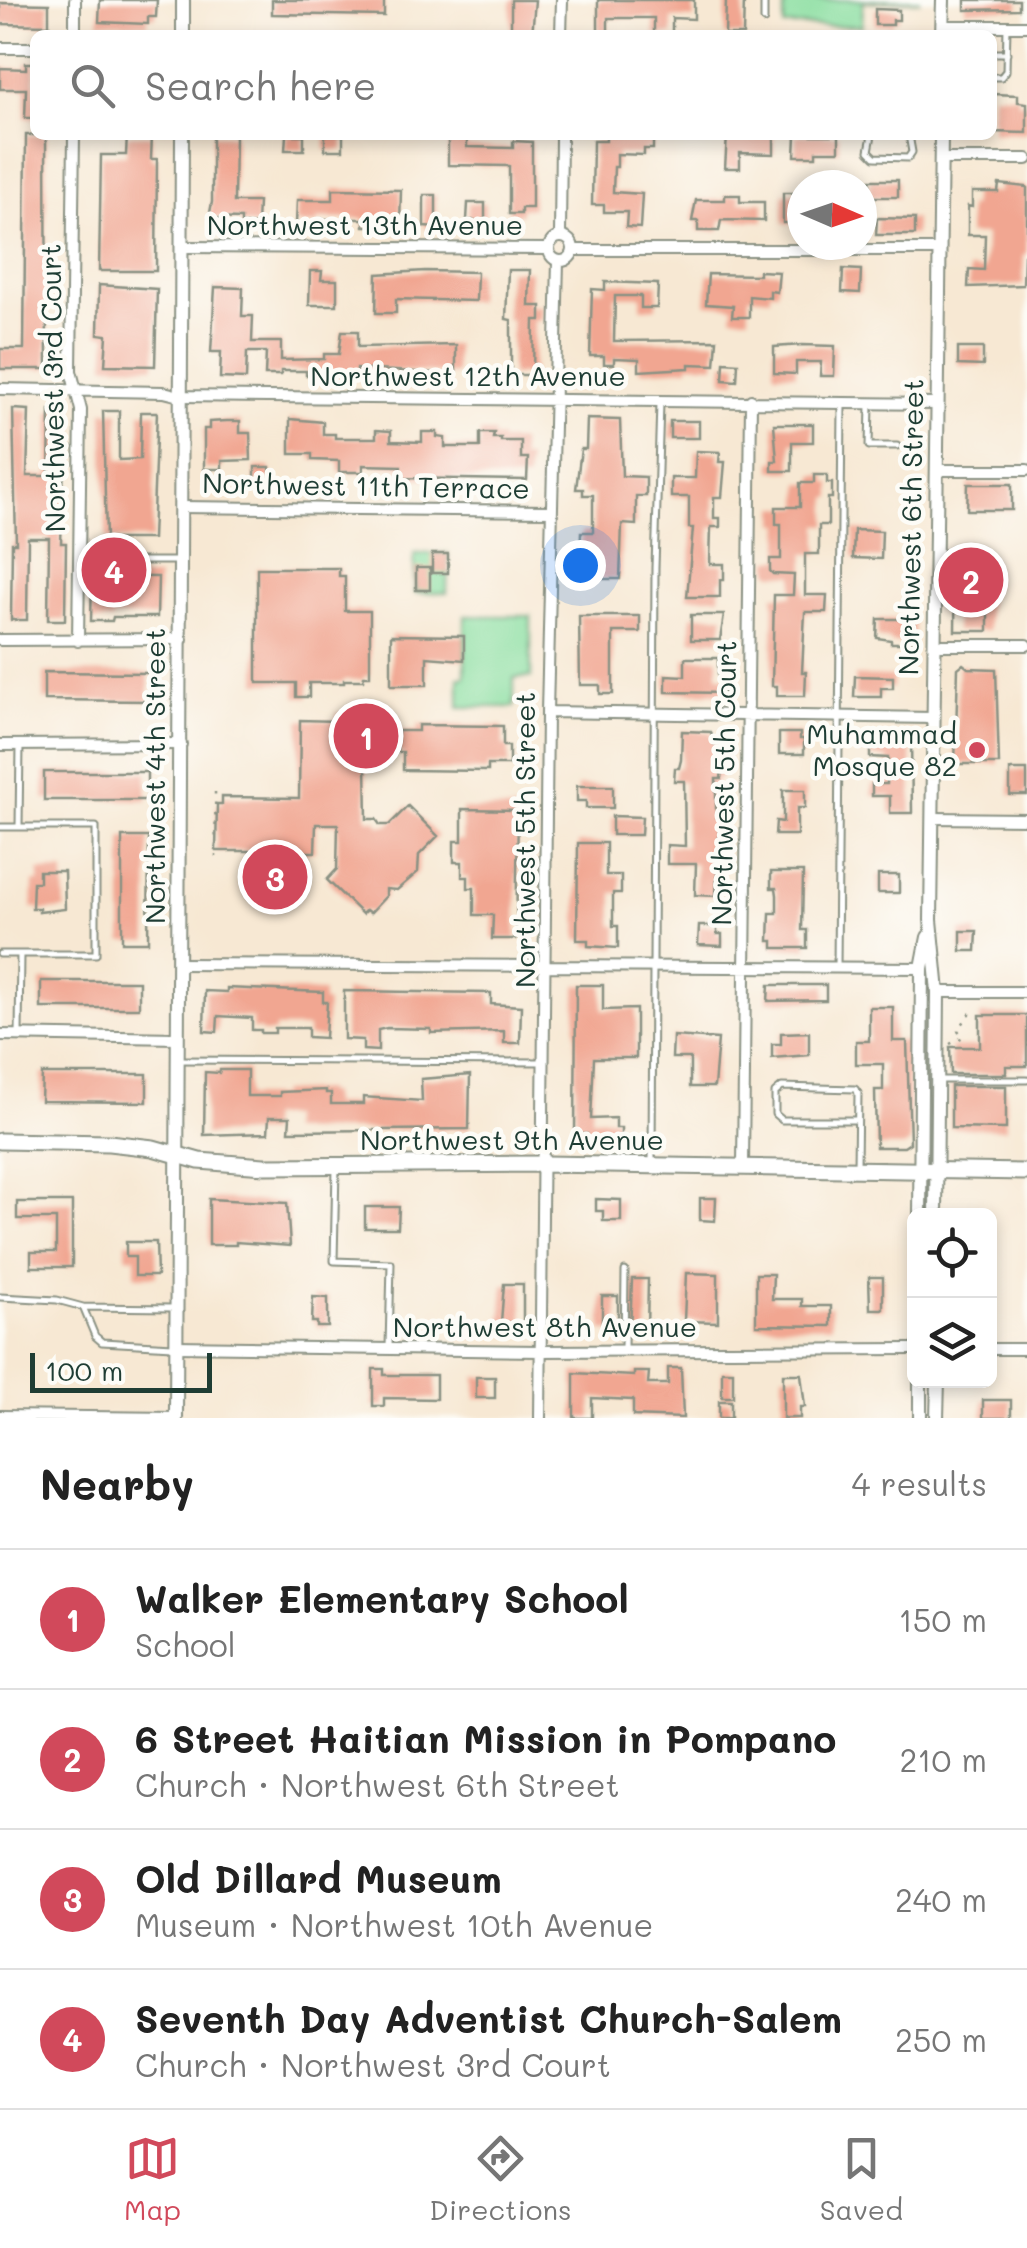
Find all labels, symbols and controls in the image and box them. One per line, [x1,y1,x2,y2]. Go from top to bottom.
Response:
search box [30,30,997,140]
icon: search [65,58,120,113]
text: Search here [145,60,376,110]
north arrow [787,170,877,260]
street label: Northwest 13th Avenue [207,206,523,242]
street label: Northwest 3rd Court [31,243,73,533]
street label: Northwest 12th Avenue [310,357,626,393]
street label: Northwest 6th Street [889,378,931,676]
street label: Northwest 11th Terrace [202,464,530,506]
pin: 4 [82,532,146,608]
your location [555,540,606,591]
pin: 2 [938,542,1004,618]
street label: Northwest 4th Street [136,628,172,924]
street label: Northwest 5th Court [703,640,743,926]
street label: Northwest 5th Street [506,692,542,988]
pin: 1 [334,698,398,774]
place label: Muhammad Mosque 82 [806,715,957,783]
marker: Muhammad Mosque 82 [966,739,988,761]
pin: 3 [242,840,308,914]
street label: Northwest 9th Avenue [360,1121,664,1157]
map controls [907,1208,997,1388]
button: locate [907,1208,997,1298]
button: layers [907,1298,997,1388]
street label: Northwest 8th Avenue [393,1308,697,1344]
scale bar [30,1348,212,1392]
text: 100 m [45,1352,123,1388]
text: Nearby [40,1456,194,1511]
text: 4 results [851,1462,987,1504]
text: Walker Elementary School [135,1573,629,1623]
text: 1 [65,1598,80,1640]
text: 150 m [899,1598,987,1640]
text: School [135,1623,236,1665]
text: 6 Street Haitian Mission in Pompano [135,1713,836,1763]
text: 2 [64,1738,81,1780]
text: 210 m [899,1738,987,1780]
text: Church · Northwest 6th Street [135,1763,620,1805]
text: Old Dillard Museum [135,1853,502,1903]
text: 3 [63,1878,82,1920]
text: 240 m [895,1878,987,1920]
text: Museum · Northwest 10th Avenue [135,1903,653,1945]
text: Seventh Day Adventist Church-Salem [135,1993,842,2043]
text: 4 [62,2018,83,2060]
text: 250 m [895,2018,987,2060]
text: Church · Northwest 3rd Court [135,2043,611,2085]
tab: Map [124,2131,181,2227]
tab: Directions [429,2131,572,2227]
tab: Saved [820,2131,903,2227]

